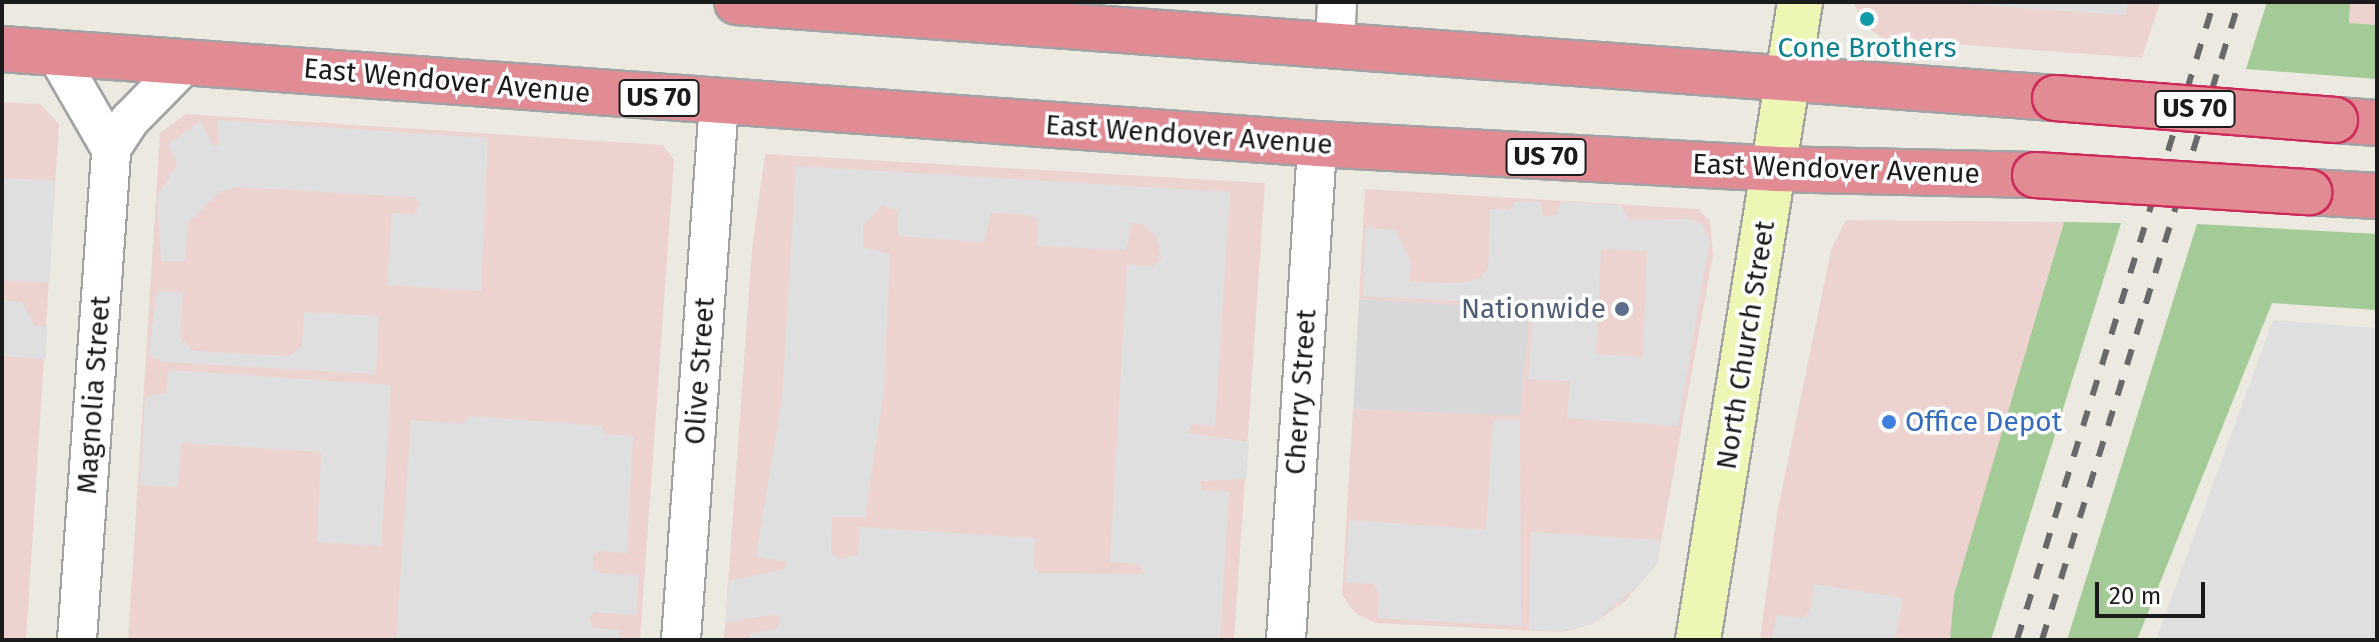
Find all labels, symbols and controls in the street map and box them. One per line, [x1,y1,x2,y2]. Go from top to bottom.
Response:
marker: Cone Brothers [1858,10,1876,28]
place label: Cone Brothers [1777,31,1957,65]
street label: East Wendover Avenue [302,52,592,110]
road number: US 70 [617,76,701,120]
road number: US 70 [2153,87,2237,131]
street label: East Wendover Avenue [1044,108,1334,162]
road number: US 70 [1504,135,1588,179]
street label: East Wendover Avenue [1692,147,1980,191]
street label: North Church Street [1710,218,1782,472]
place label: Nationwide [1461,292,1606,326]
street label: Magnolia Street [70,295,118,495]
street label: Olive Street [678,296,722,446]
marker: Nationwide [1613,300,1631,318]
street label: Cherry Street [1278,308,1324,476]
place label: Office Depot [1905,405,2062,439]
marker: Office Depot [1880,413,1898,431]
scale bar [2099,566,2209,616]
text: 20 m [2109,582,2161,610]

